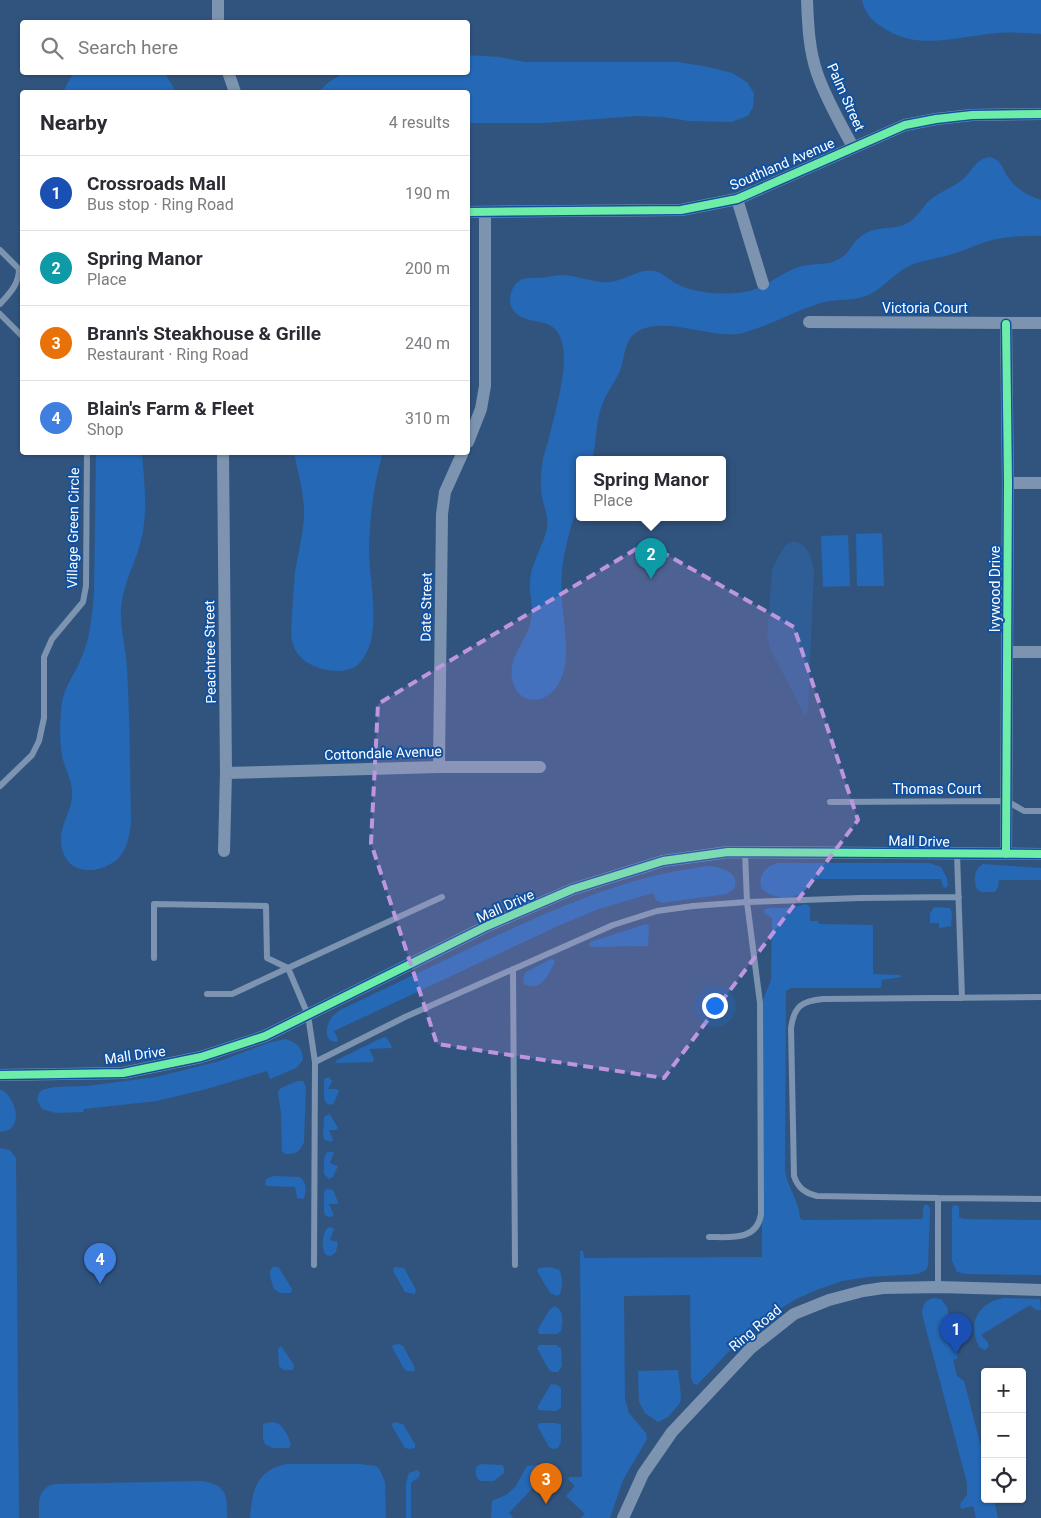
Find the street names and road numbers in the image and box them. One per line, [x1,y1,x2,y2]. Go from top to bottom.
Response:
street label: Palm Street [824,61,868,134]
street label: Southland Avenue [727,135,837,193]
street label: Victoria Court [882,300,968,316]
street label: Village Green Circle [64,467,82,589]
street label: Ivywood Drive [987,546,1003,632]
street label: Date Street [417,572,435,642]
street label: Peachtree Street [201,600,219,704]
street label: Cottondale Avenue [324,743,442,763]
street label: Thomas Court [892,781,982,797]
street label: Mall Drive [888,832,950,850]
street label: Mall Drive [474,886,536,926]
street label: Mall Drive [103,1043,167,1067]
street label: Ring Road [726,1302,784,1354]

